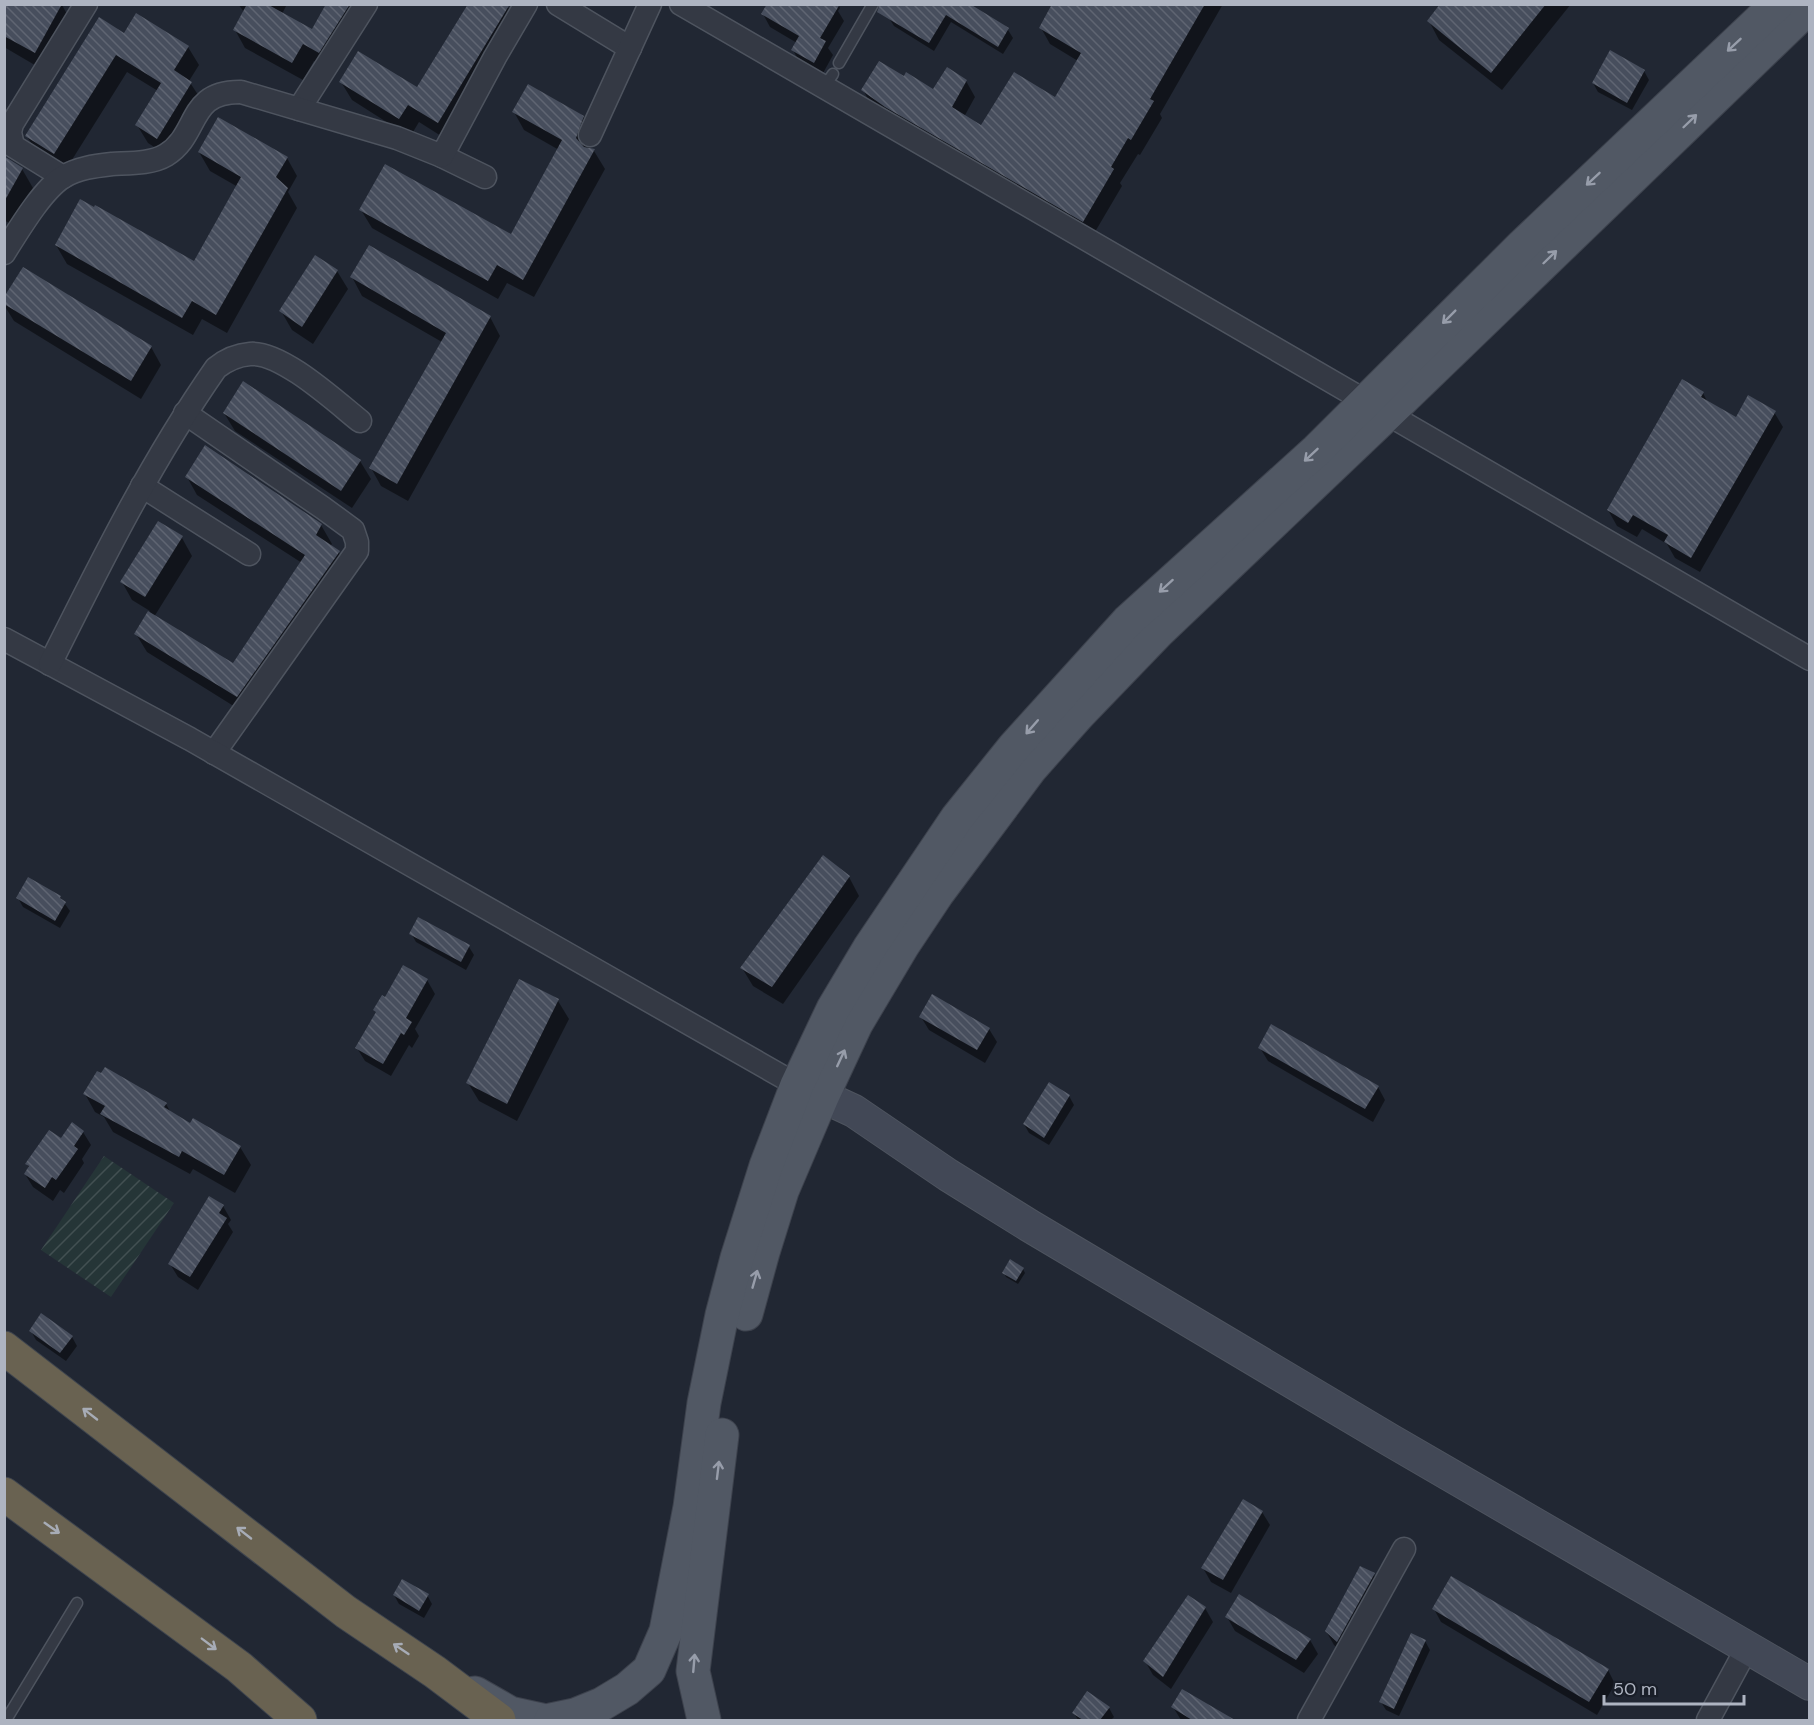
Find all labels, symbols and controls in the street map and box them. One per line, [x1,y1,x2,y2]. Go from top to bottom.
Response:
one-way arrow [1727,38,1742,52]
one-way arrow [1683,114,1698,129]
one-way arrow [1585,172,1600,186]
one-way arrow [1543,250,1558,264]
one-way arrow [1442,310,1457,325]
one-way arrow [1304,448,1319,462]
one-way arrow [1159,579,1174,593]
one-way arrow [1025,719,1039,734]
one-way arrow [835,1049,847,1067]
one-way arrow [750,1269,761,1288]
one-way arrow [82,1407,98,1420]
one-way arrow [713,1460,724,1480]
one-way arrow [44,1522,60,1534]
one-way arrow [237,1527,253,1539]
one-way arrow [201,1637,217,1650]
one-way arrow [393,1643,410,1655]
one-way arrow [689,1654,700,1674]
scale bar [1604,1668,1744,1706]
text: 50 m [1613,1677,1657,1701]

